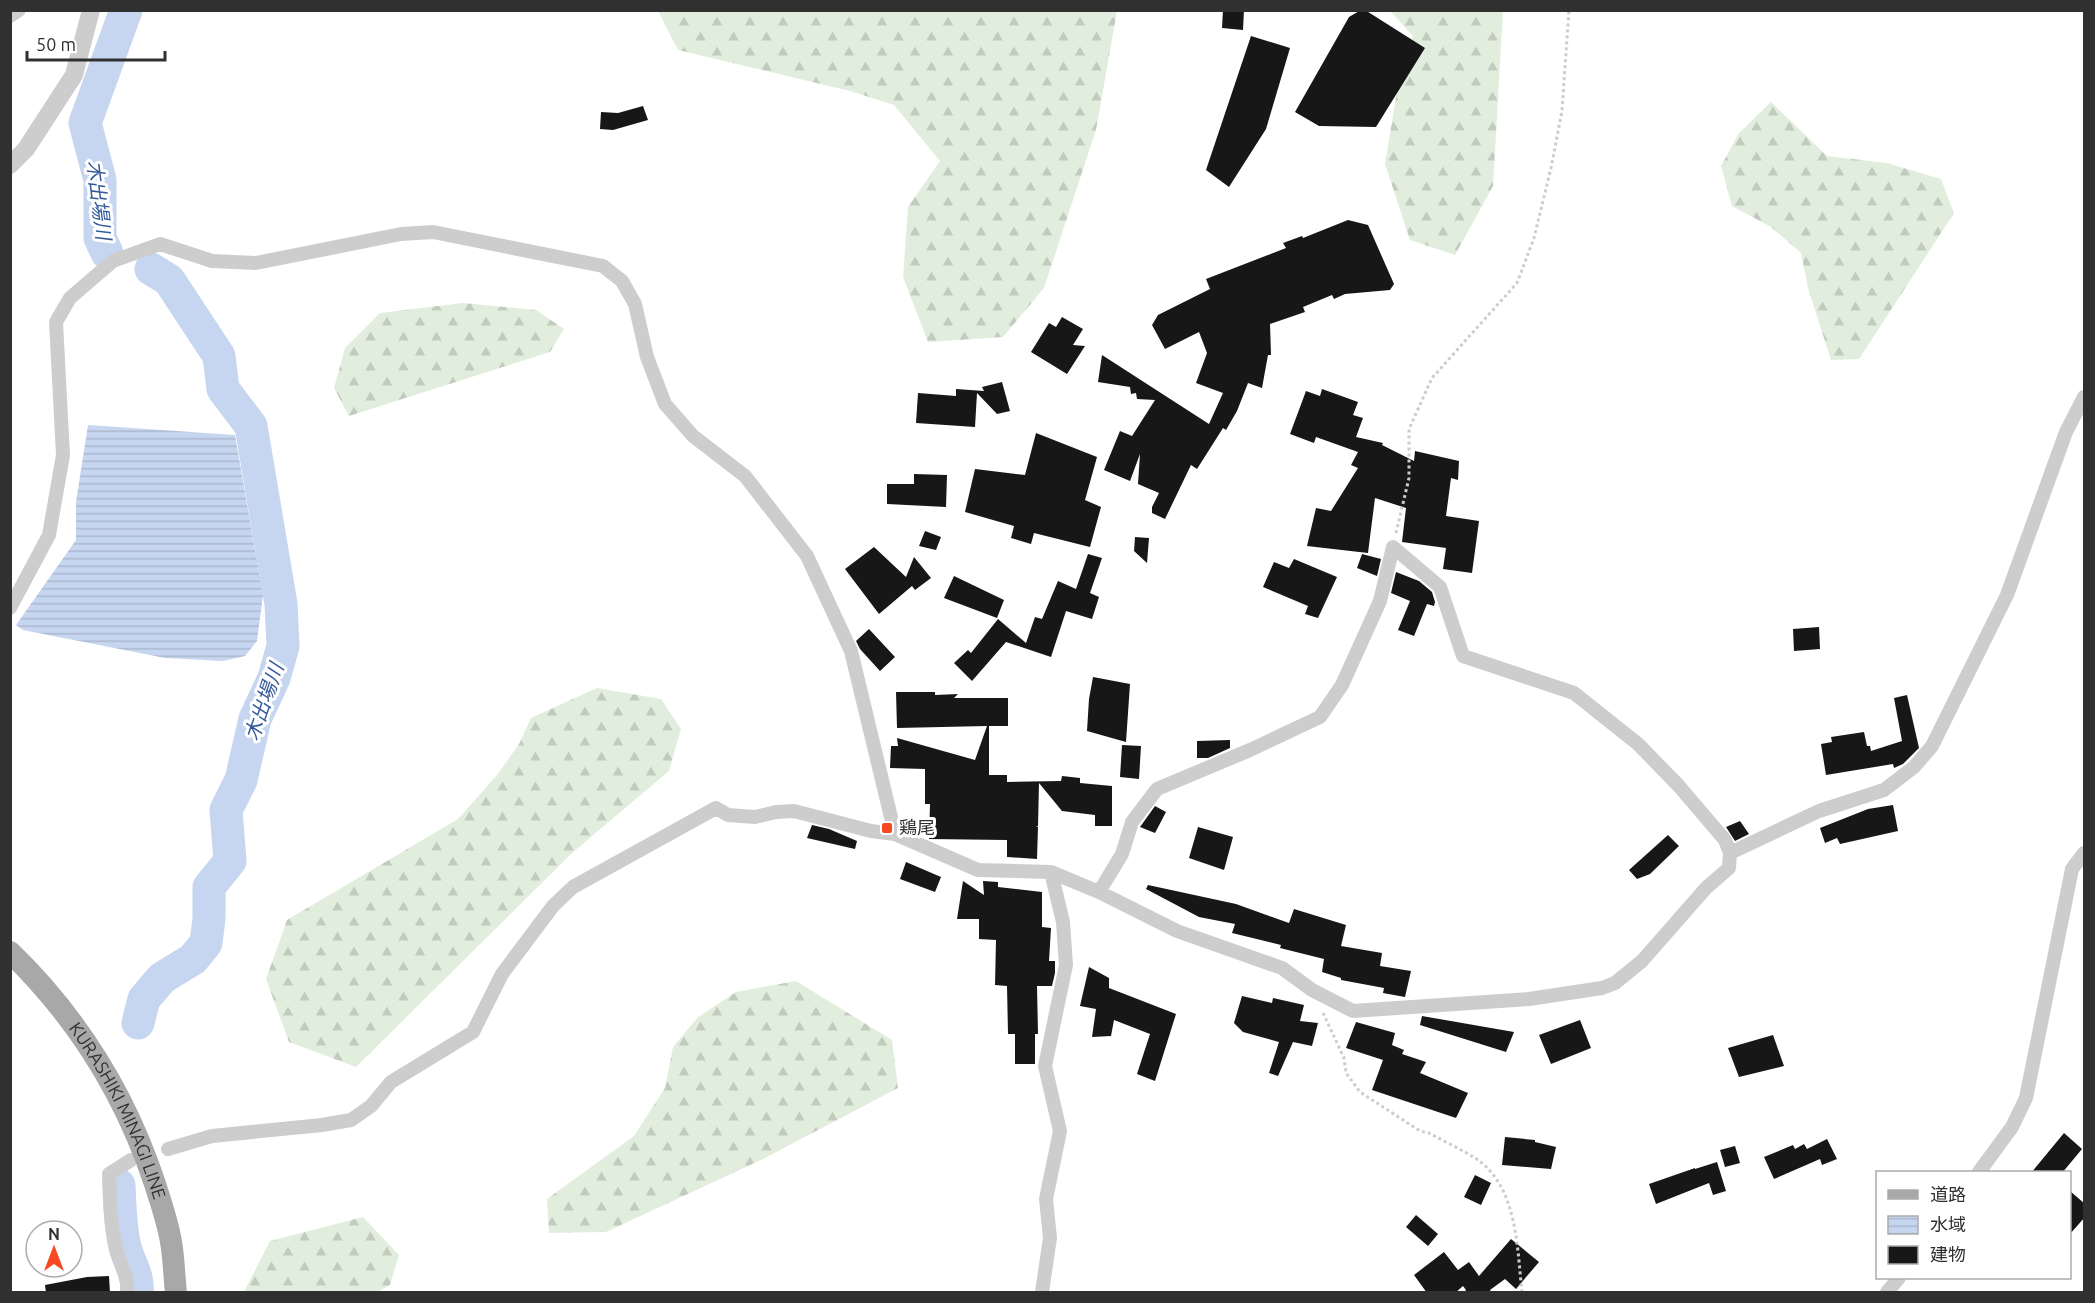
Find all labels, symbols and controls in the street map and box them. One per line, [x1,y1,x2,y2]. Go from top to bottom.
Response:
scale bar [27,24,165,62]
text: 50 m [36,34,76,54]
water label: 木出場川 [83,159,116,243]
water label: 木出場川 [240,658,288,743]
place label: 鶏尾 [899,817,935,837]
marker: 鶏尾 [880,821,894,835]
street label: KURASHIKI MINAGI LINE [66,1018,170,1201]
legend [1876,1171,2071,1279]
text: 道路 [1930,1184,1966,1204]
text: 水域 [1930,1214,1966,1234]
north arrow [24,1219,84,1279]
text: N [48,1225,60,1243]
text: 建物 [1930,1244,1966,1264]

